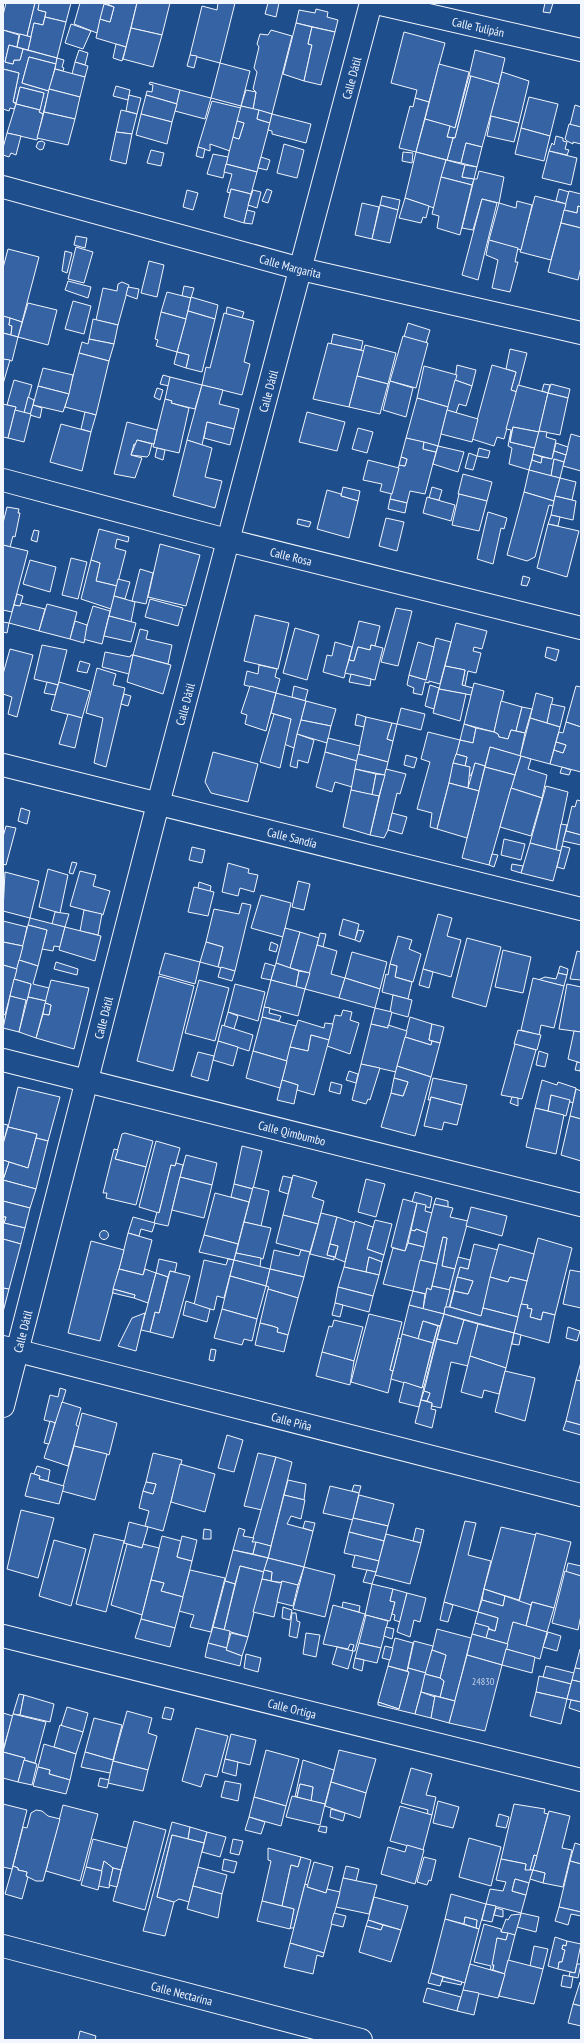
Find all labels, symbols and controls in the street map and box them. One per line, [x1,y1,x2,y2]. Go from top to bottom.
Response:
street label: Calle Tulipán [451,13,506,40]
street label: Calle Dátil [338,55,364,101]
street label: Calle Margarita [258,250,323,281]
street label: Calle Dátil [255,368,281,414]
street label: Calle Rosa [269,544,314,568]
street label: Calle Dátil [172,681,197,727]
street label: Calle Sandía [266,824,319,851]
street label: Calle Dátil [90,995,116,1040]
street label: Calle Qimbumbo [257,1117,327,1148]
street label: Calle Dátil [10,1308,35,1354]
street label: Calle Piña [270,1409,314,1433]
house number: 24830 [472,1675,495,1688]
street label: Calle Ortiga [266,1695,318,1721]
street label: Calle Nectarina [150,1978,214,2008]

